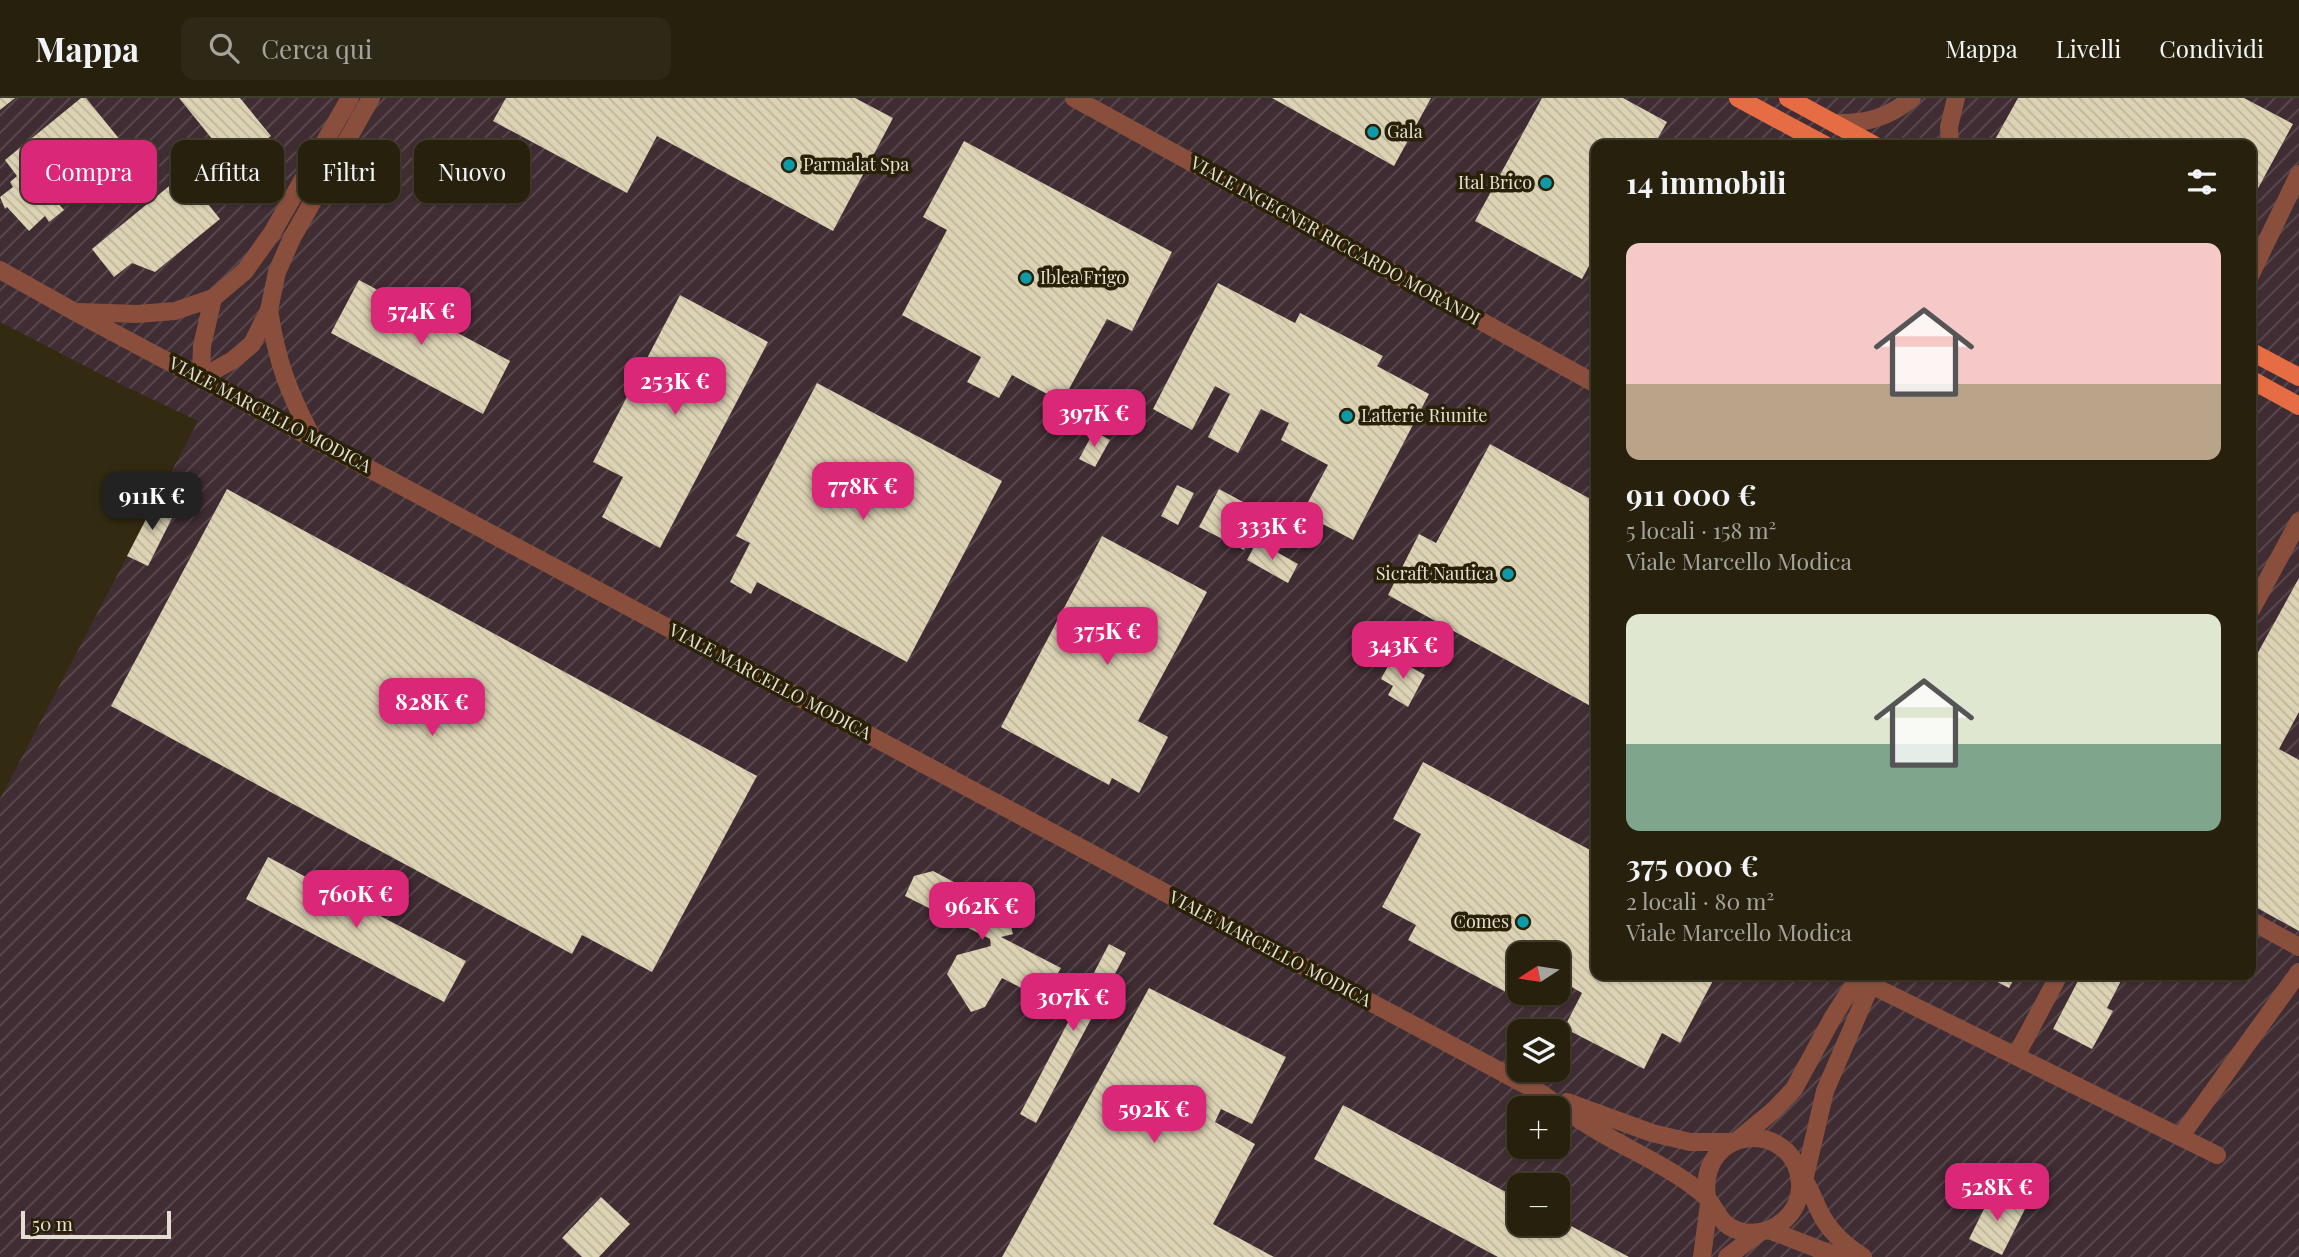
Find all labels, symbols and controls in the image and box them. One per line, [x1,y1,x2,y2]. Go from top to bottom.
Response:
search box [181,17,671,80]
text: Mappa [35,26,139,70]
icon: search [205,29,243,67]
text: Cerca qui [261,31,372,66]
text: Mappa [1945,32,2018,64]
text: Livelli [2056,32,2121,64]
text: Condividi [2159,32,2264,64]
place label: Gala [1387,119,1423,143]
marker: Gala [1365,124,1381,140]
chip: Compra [21,140,157,203]
chip: Affitta [171,140,284,203]
chip: Filtri [298,140,400,203]
chip: Nuovo [414,140,530,203]
street label: VIALE INGEGNER RICCARDO MORANDI [1185,150,1485,330]
place label: Parmalat Spa [803,152,909,176]
marker: Parmalat Spa [781,157,797,173]
text: 14 immobili [1626,162,1787,202]
icon: filters [2183,163,2221,201]
place label: Ital Brico [1458,170,1532,194]
marker: Ital Brico [1538,175,1554,191]
place label: Iblea Frigo [1040,265,1126,289]
marker: Iblea Frigo [1018,270,1034,286]
pin: 574K € [364,288,478,347]
icon: home [1861,289,1987,415]
text: 574K € [387,294,455,325]
street label: VIALE MARCELLO MODICA [164,350,377,478]
pin: 253K € [618,358,732,417]
text: 253K € [640,364,710,395]
pin: 397K € [1037,390,1151,449]
text: 397K € [1059,396,1129,427]
place label: Latterie Riunite [1361,403,1487,427]
marker: Latterie Riunite [1339,408,1355,424]
pin: 778K € [806,462,920,522]
text: 778K € [828,469,898,500]
pin: 911K € [95,472,209,532]
text: 911 000 € [1626,474,1757,514]
text: 911K € [119,479,185,510]
pin: 333K € [1215,503,1329,562]
text: 333K € [1237,509,1307,540]
text: 5 locali · 158 m² [1626,514,1776,545]
text: Viale Marcello Modica [1626,545,1852,576]
place label: Sicraft Nautica [1376,561,1494,585]
marker: Sicraft Nautica [1500,566,1516,582]
pin: 375K € [1050,608,1164,667]
text: 375K € [1073,614,1141,645]
street label: VIALE MARCELLO MODICA [664,617,877,745]
pin: 343K € [1346,622,1460,681]
text: 343K € [1368,628,1438,659]
icon: home [1861,660,1987,786]
pin: 828K € [375,678,489,738]
text: 828K € [395,685,469,716]
text: 375 000 € [1626,845,1759,885]
pin: 760K € [299,870,413,930]
text: 760K € [319,877,393,908]
pin: 962K € [925,882,1039,942]
street label: VIALE MARCELLO MODICA [1164,884,1377,1012]
text: 2 locali · 80 m² [1626,885,1774,916]
text: 962K € [945,889,1019,920]
place label: Comes [1454,909,1509,933]
marker: Comes [1515,914,1531,930]
text: Viale Marcello Modica [1626,916,1852,947]
north arrow [1507,942,1570,1004]
map controls [1507,942,1570,1236]
pin: 307K € [1016,974,1130,1033]
text: 307K € [1037,980,1109,1011]
button: layers [1507,1019,1570,1082]
pin: 592K € [1097,1086,1211,1145]
text: 592K € [1118,1092,1190,1123]
button: + [1507,1096,1570,1159]
pin: 528K € [1940,1164,2054,1223]
text: 528K € [1961,1170,2033,1201]
button: − [1507,1173,1570,1236]
scale bar [21,1208,172,1240]
text: 50 m [32,1210,73,1236]

